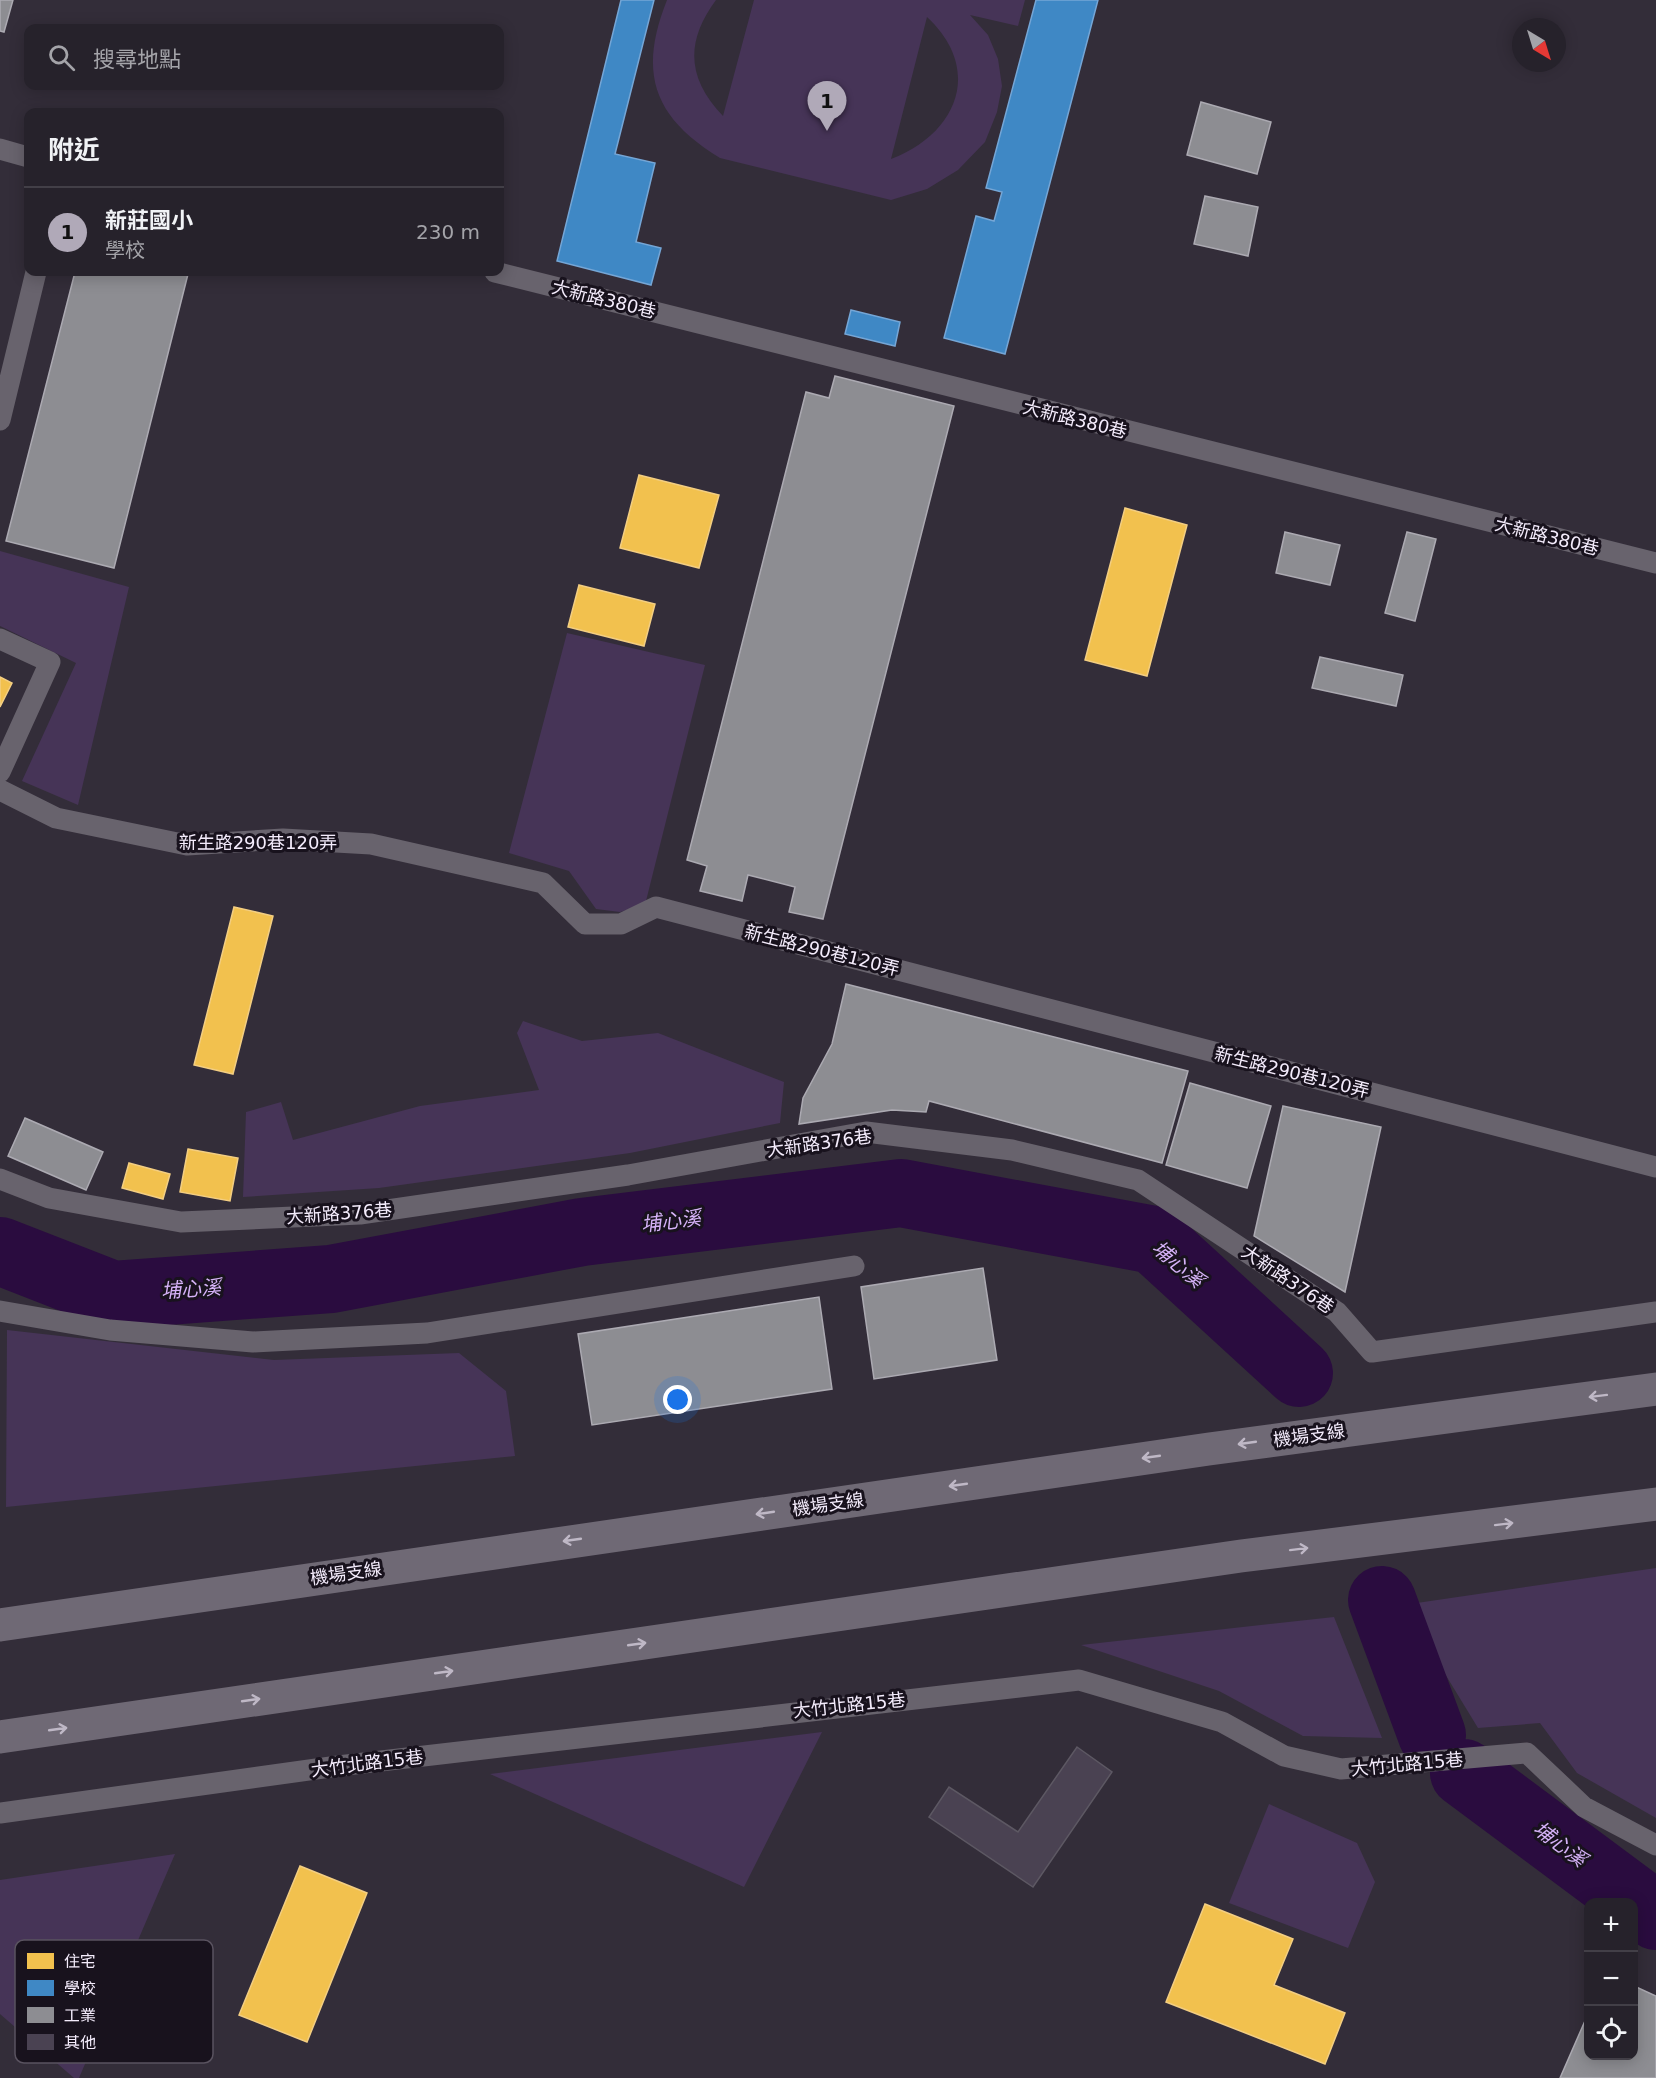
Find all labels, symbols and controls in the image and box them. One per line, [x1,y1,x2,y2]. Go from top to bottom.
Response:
north arrow [1512,18,1566,72]
search box [24,24,504,90]
icon: search [45,41,78,74]
text: 搜尋地點 [93,47,181,72]
pin: 1 [808,82,846,131]
text: 附近 [48,135,100,165]
text: 新莊國小 [105,208,193,233]
text: 1 [61,220,74,244]
text: 230 m [416,220,480,244]
text: 學校 [105,238,145,262]
street label: 大新路380巷 [550,276,658,322]
street label: 大新路380巷 [1021,396,1129,442]
street label: 大新路380巷 [1493,513,1601,559]
street label: 新生路290巷120弄 [179,832,337,853]
street label: 新生路290巷120弄 [742,921,902,979]
street label: 新生路290巷120弄 [1212,1043,1372,1101]
street label: 大新路376巷 [765,1125,873,1161]
street label: 大新路376巷 [285,1199,393,1227]
water label: 埔心溪 [640,1205,705,1237]
water label: 埔心溪 [1147,1236,1211,1294]
street label: 大新路376巷 [1238,1241,1338,1317]
water label: 埔心溪 [160,1275,225,1303]
your location [663,1385,692,1414]
one-way arrow [1589,1391,1608,1402]
street label: 機場支線 [1272,1420,1346,1450]
one-way arrow [1238,1438,1258,1449]
one-way arrow [1142,1452,1162,1463]
one-way arrow [949,1479,969,1490]
street label: 機場支線 [791,1489,865,1519]
one-way arrow [756,1507,776,1518]
one-way arrow [1494,1518,1513,1529]
one-way arrow [563,1535,583,1546]
one-way arrow [1289,1543,1309,1554]
street label: 機場支線 [309,1558,383,1588]
one-way arrow [626,1638,646,1649]
one-way arrow [433,1666,453,1677]
street label: 大竹北路15巷 [792,1689,906,1721]
one-way arrow [240,1695,260,1706]
one-way arrow [47,1723,67,1734]
street label: 大竹北路15巷 [310,1746,424,1780]
street label: 大竹北路15巷 [1350,1749,1464,1779]
water label: 埔心溪 [1529,1816,1594,1873]
map controls [1584,1898,1638,2060]
button: + [1584,1898,1638,1952]
legend [15,1940,213,2063]
text: 住宅 [64,1952,96,1971]
button: − [1584,1952,1638,2006]
text: 學校 [64,1979,96,1998]
text: 工業 [64,2006,96,2025]
button: locate [1584,2006,1638,2060]
text: 其他 [64,2033,96,2052]

